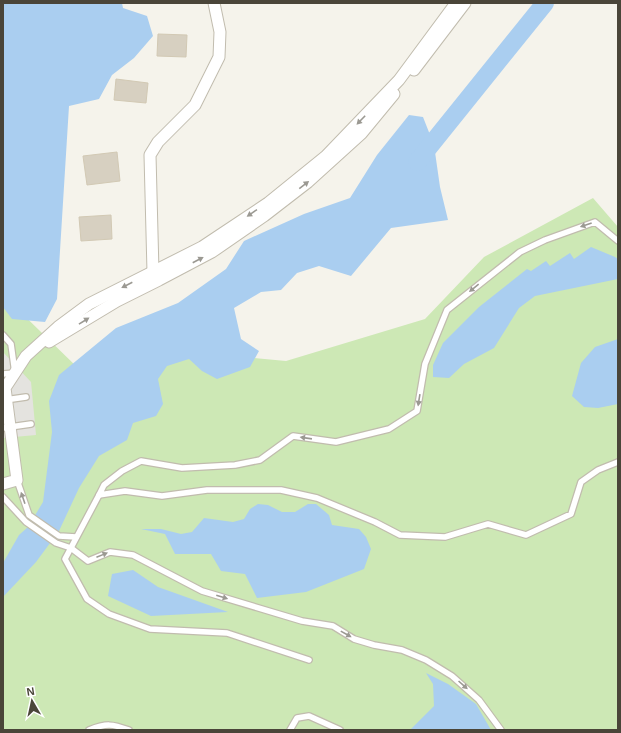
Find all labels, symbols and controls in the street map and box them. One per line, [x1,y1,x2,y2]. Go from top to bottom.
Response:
one-way arrow [356,115,365,125]
one-way arrow [299,181,310,189]
one-way arrow [246,210,258,217]
one-way arrow [580,222,592,228]
one-way arrow [192,257,204,263]
one-way arrow [121,281,133,288]
one-way arrow [469,283,480,292]
one-way arrow [78,318,90,325]
one-way arrow [416,394,422,406]
one-way arrow [300,435,312,441]
one-way arrow [20,491,26,503]
one-way arrow [97,552,109,558]
one-way arrow [216,594,228,600]
one-way arrow [340,630,352,637]
north arrow [12,681,52,721]
one-way arrow [458,681,468,690]
text: N [26,685,35,698]

